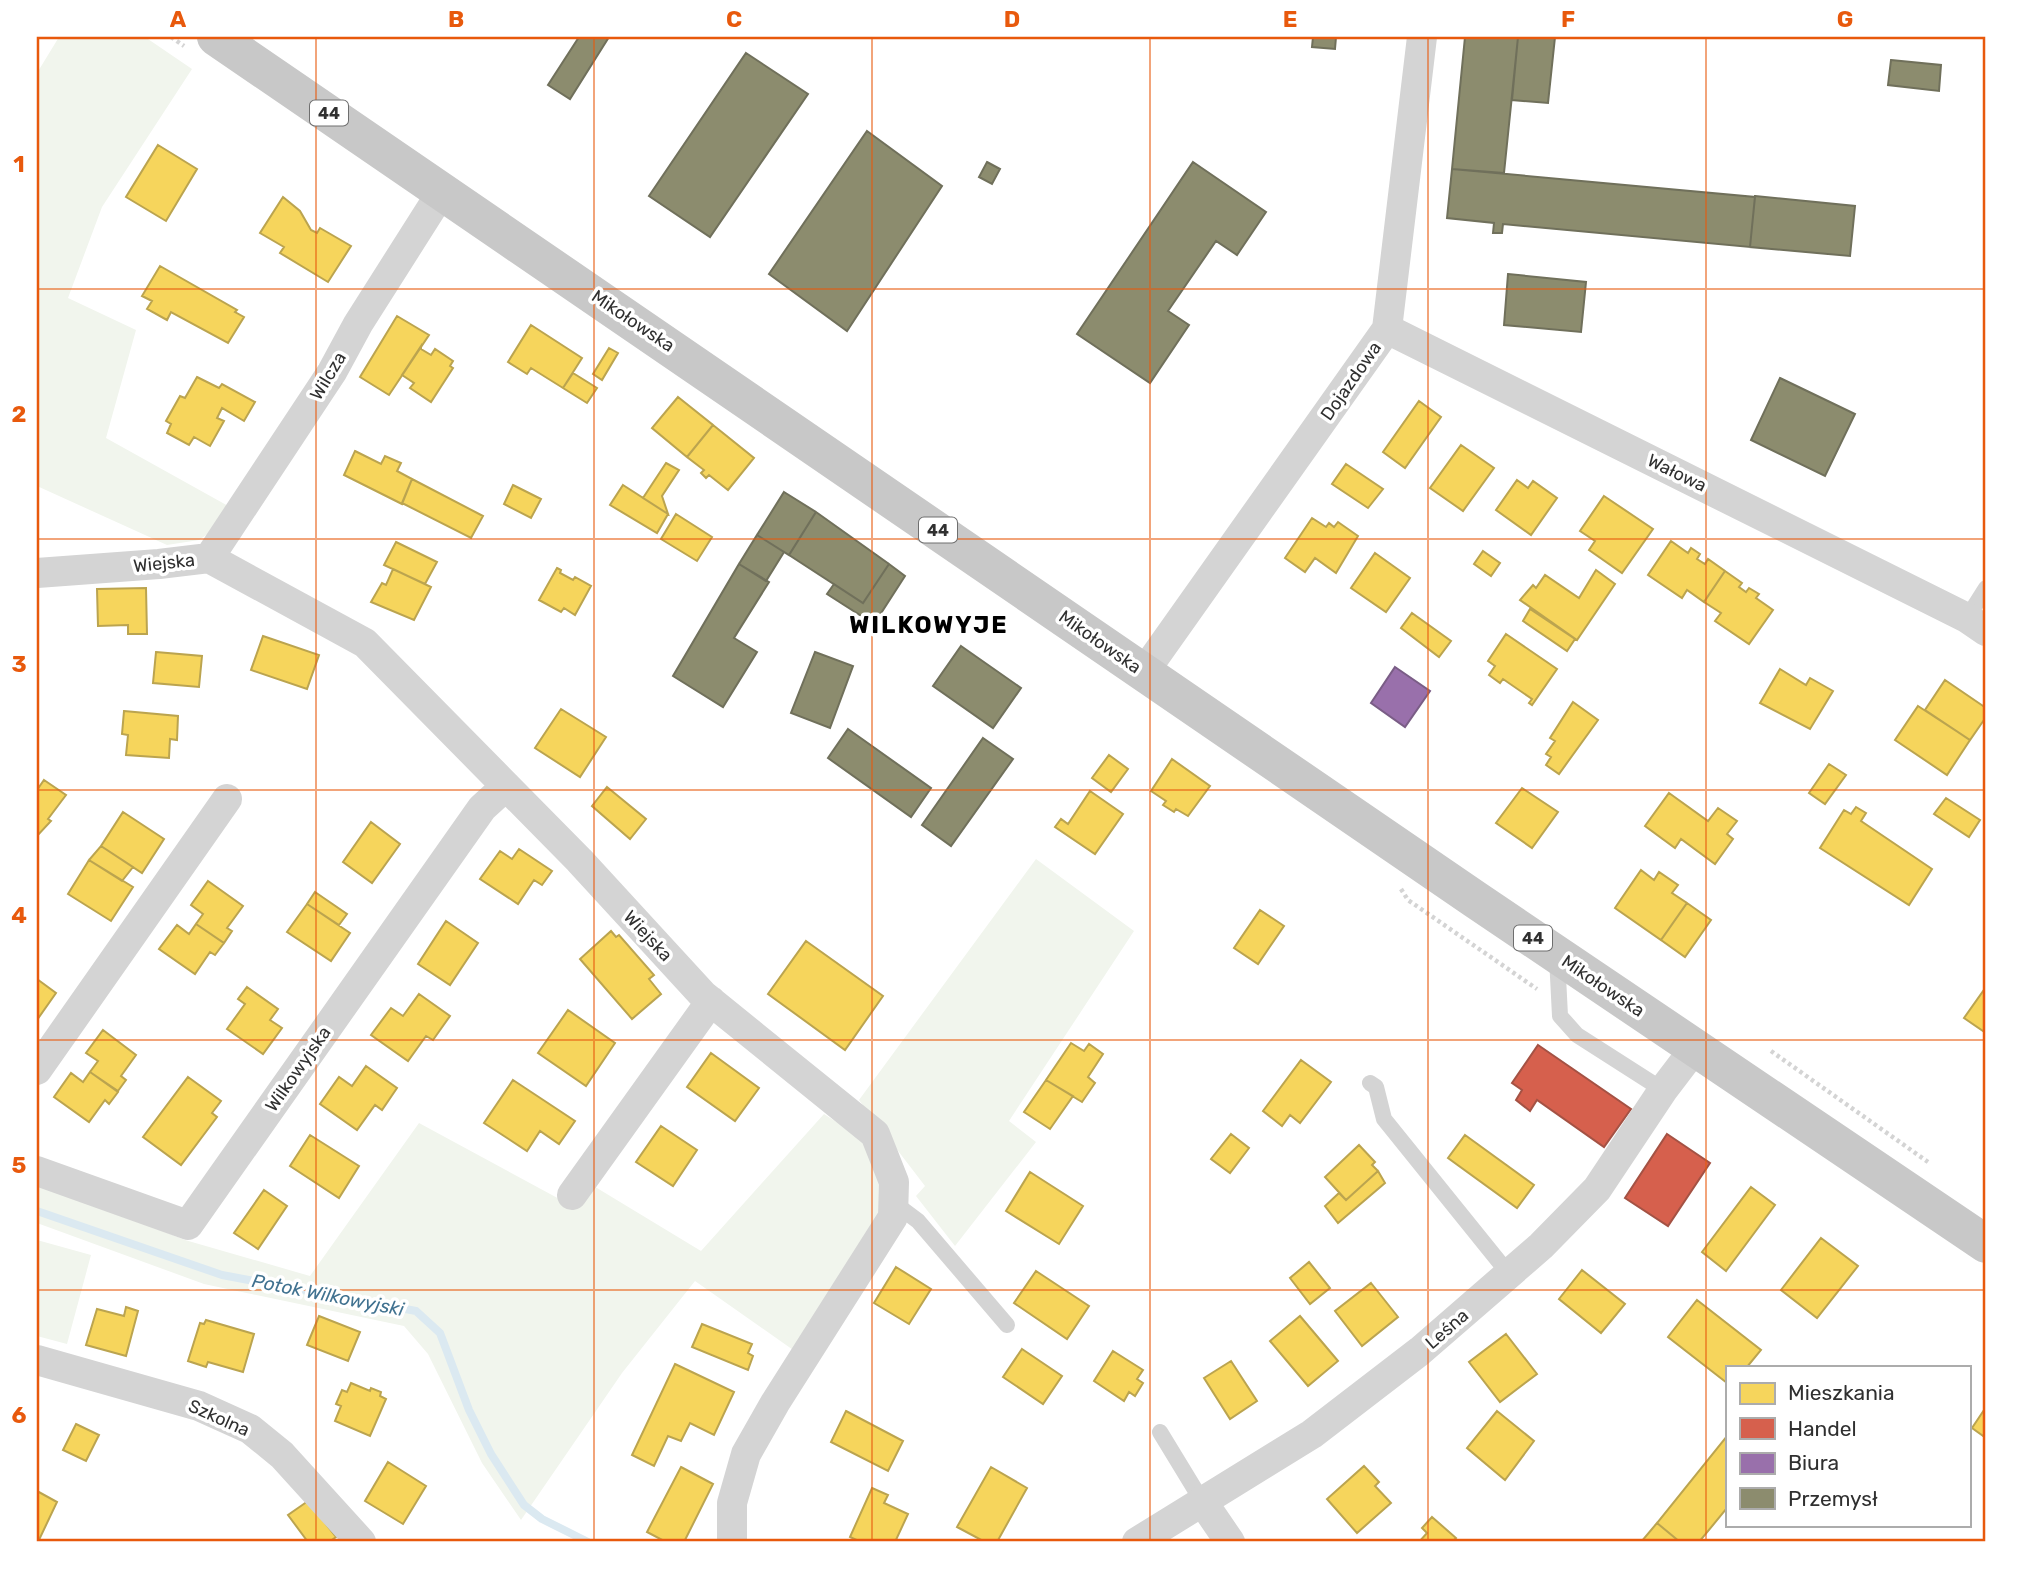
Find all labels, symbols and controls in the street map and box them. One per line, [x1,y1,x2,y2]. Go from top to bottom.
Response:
text: A [170,5,187,33]
text: B [448,5,464,33]
text: C [726,5,742,33]
text: D [1004,5,1020,33]
text: E [1283,5,1297,33]
text: F [1561,5,1575,33]
text: G [1837,5,1853,33]
road number: 44 [310,100,348,125]
text: 1 [13,150,25,178]
street label: Mikołowska [587,285,679,357]
street label: Dojazdowa [1316,337,1386,425]
street label: Wilcza [305,348,351,404]
text: 2 [12,400,26,428]
street label: Wałowa [1644,449,1710,497]
road number: 44 [919,517,957,542]
street label: Wiejska [132,549,196,577]
street label: Mikołowska [1055,606,1145,678]
district label: WILKOWYJE [849,611,1009,639]
text: 3 [11,650,27,678]
text: 4 [11,901,27,929]
street label: Wiejska [619,906,677,966]
road number: 44 [1514,926,1552,950]
street label: Mikołowska [1557,950,1649,1022]
street label: Wilkowyjska [261,1022,335,1116]
text: 5 [12,1151,27,1179]
water label: Potok Wilkowyjski [250,1269,406,1321]
street label: Leśna [1421,1304,1473,1354]
legend [1726,1366,1970,1526]
text: Mieszkania [1788,1380,1895,1405]
street label: Szkolna [185,1395,253,1441]
text: 6 [12,1401,27,1429]
text: Handel [1788,1416,1857,1441]
text: Biura [1788,1450,1839,1475]
text: Przemysł [1788,1486,1878,1511]

